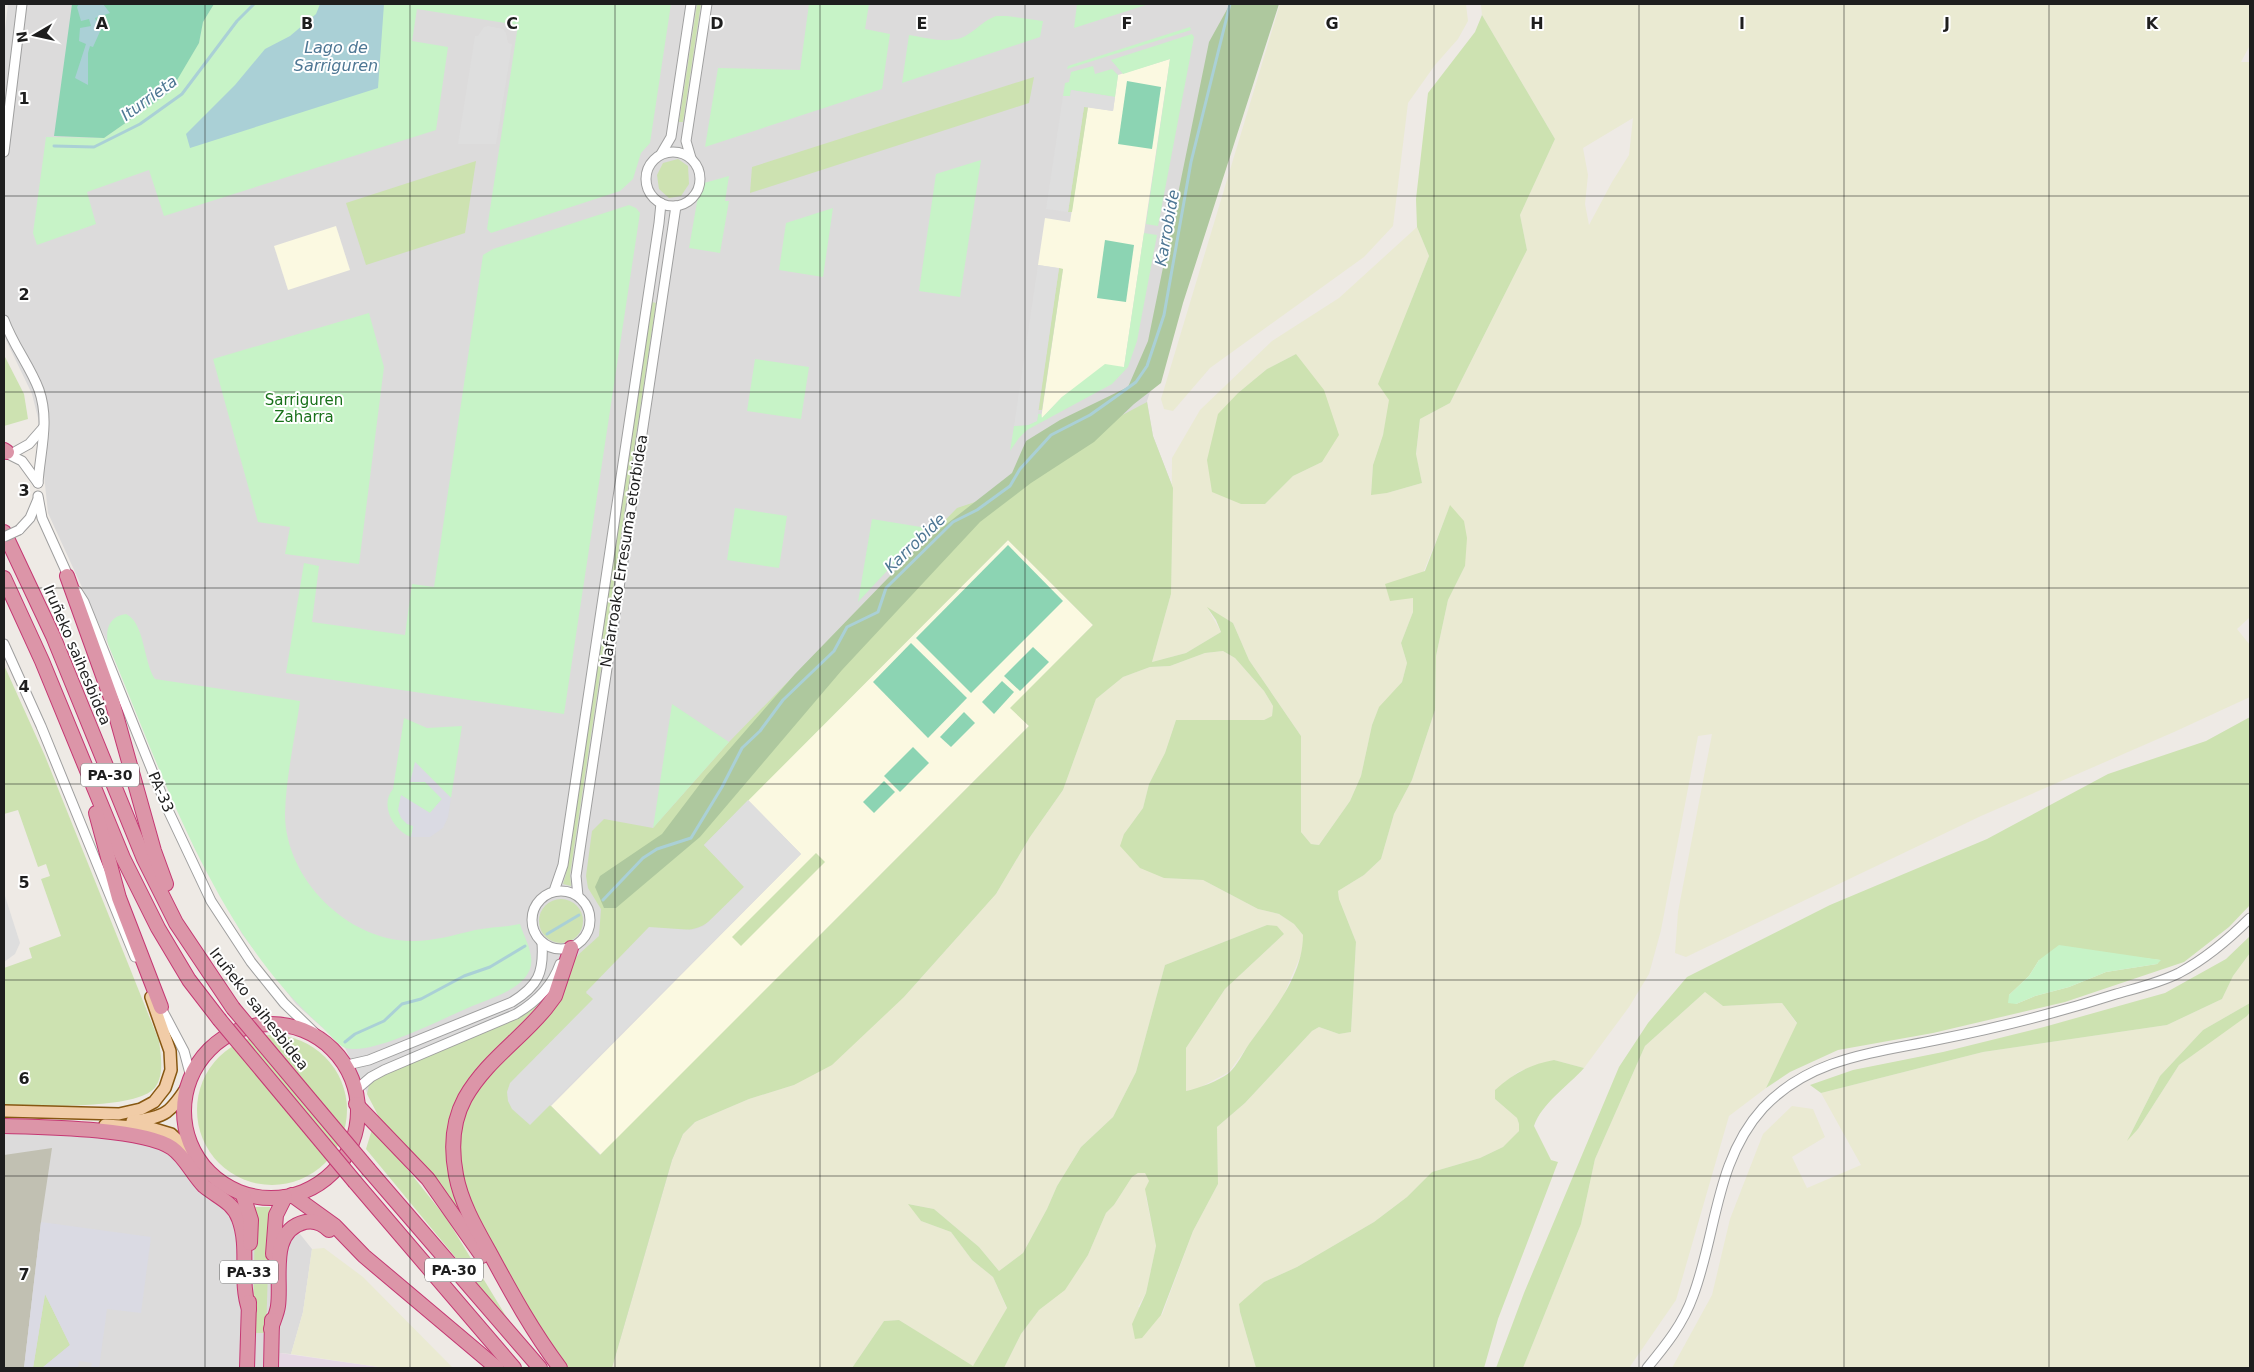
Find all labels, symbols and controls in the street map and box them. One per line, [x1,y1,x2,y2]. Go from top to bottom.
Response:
north arrow [10,10,60,60]
text: A [96,14,109,33]
text: B [301,14,313,33]
text: C [506,14,518,33]
text: D [710,14,724,33]
text: E [917,14,927,33]
text: F [1122,14,1132,33]
text: G [1325,14,1339,33]
text: H [1530,14,1544,33]
text: I [1739,14,1745,33]
text: J [1943,14,1950,33]
text: K [2146,14,2159,33]
text: N [13,30,31,44]
water label: Lago de Sarriguren [294,38,378,75]
water label: Iturrieta [117,71,181,125]
text: 1 [18,89,30,108]
water label: Karrobide [1151,188,1183,268]
text: 2 [18,285,30,304]
park label: Sarriguren Zaharra [265,391,343,426]
street label: Nafarroako Erresuma etorbidea [597,433,651,669]
text: 3 [18,481,30,500]
water label: Karrobide [881,509,950,577]
street label: Iruñeko saihesbidea [39,582,115,728]
text: 4 [18,677,30,696]
road number: PA-30 [81,764,139,786]
street label: PA-33 [144,769,178,815]
text: 5 [18,873,30,892]
street label: Iruñeko saihesbidea [206,944,312,1074]
text: 6 [18,1069,30,1088]
road number: PA-30 [425,1258,483,1282]
road number: PA-33 [220,1260,278,1284]
text: 7 [18,1265,30,1284]

